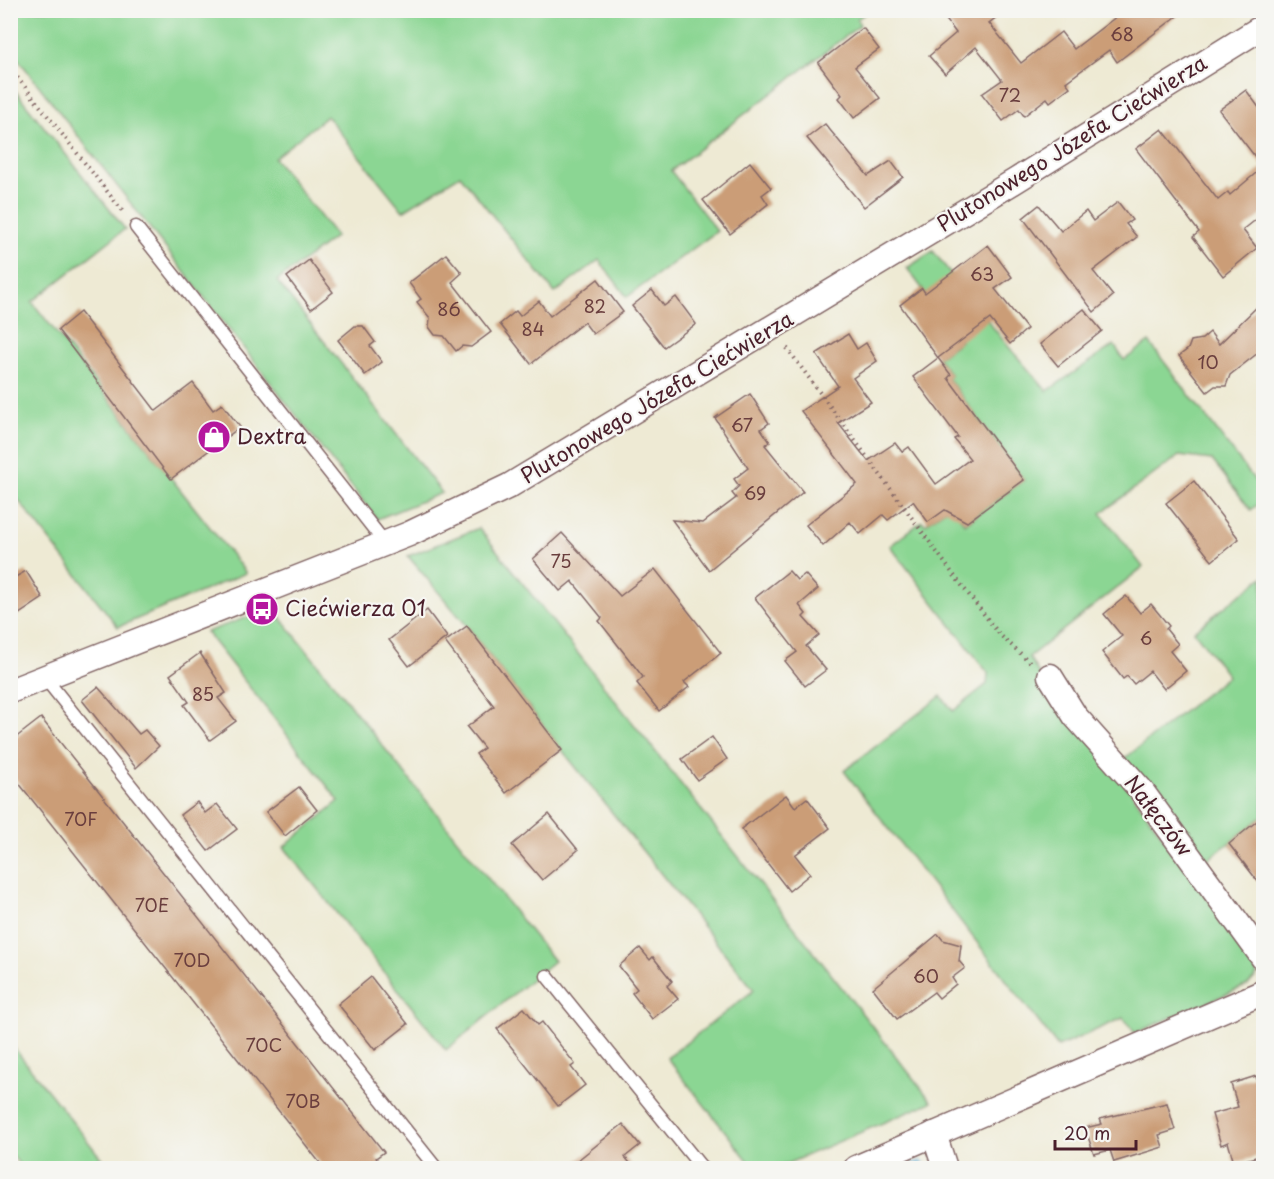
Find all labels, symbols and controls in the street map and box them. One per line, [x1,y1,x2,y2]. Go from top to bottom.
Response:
house number: 68 [1110,20,1134,47]
street label: Plutonowego Józefa Ciećwierza [930,46,1213,239]
house number: 72 [999,81,1021,108]
house number: 63 [970,260,994,287]
house number: 82 [584,292,606,319]
house number: 86 [437,295,461,322]
street label: Plutonowego Józefa Ciećwierza [514,302,799,491]
house number: 84 [521,315,545,342]
house number: 10 [1197,348,1219,375]
house number: 67 [731,411,753,438]
shop icon: Dextra [196,419,232,455]
place label: Dextra [237,419,306,451]
house number: 69 [744,479,766,506]
house number: 75 [551,547,572,574]
bus stop icon: Ciećwierza 01 [244,591,280,627]
place label: Ciećwierza 01 [285,591,426,623]
house number: 6 [1140,624,1152,651]
house number: 85 [192,680,214,707]
street label: Nałęczów [1118,767,1202,863]
house number: 70F [64,805,98,832]
house number: 70E [135,891,169,918]
house number: 70D [173,946,211,973]
house number: 60 [913,962,939,989]
house number: 70C [246,1031,282,1058]
house number: 70B [286,1087,320,1114]
scale bar [1055,1113,1136,1151]
text: 20 m [1064,1119,1110,1146]

